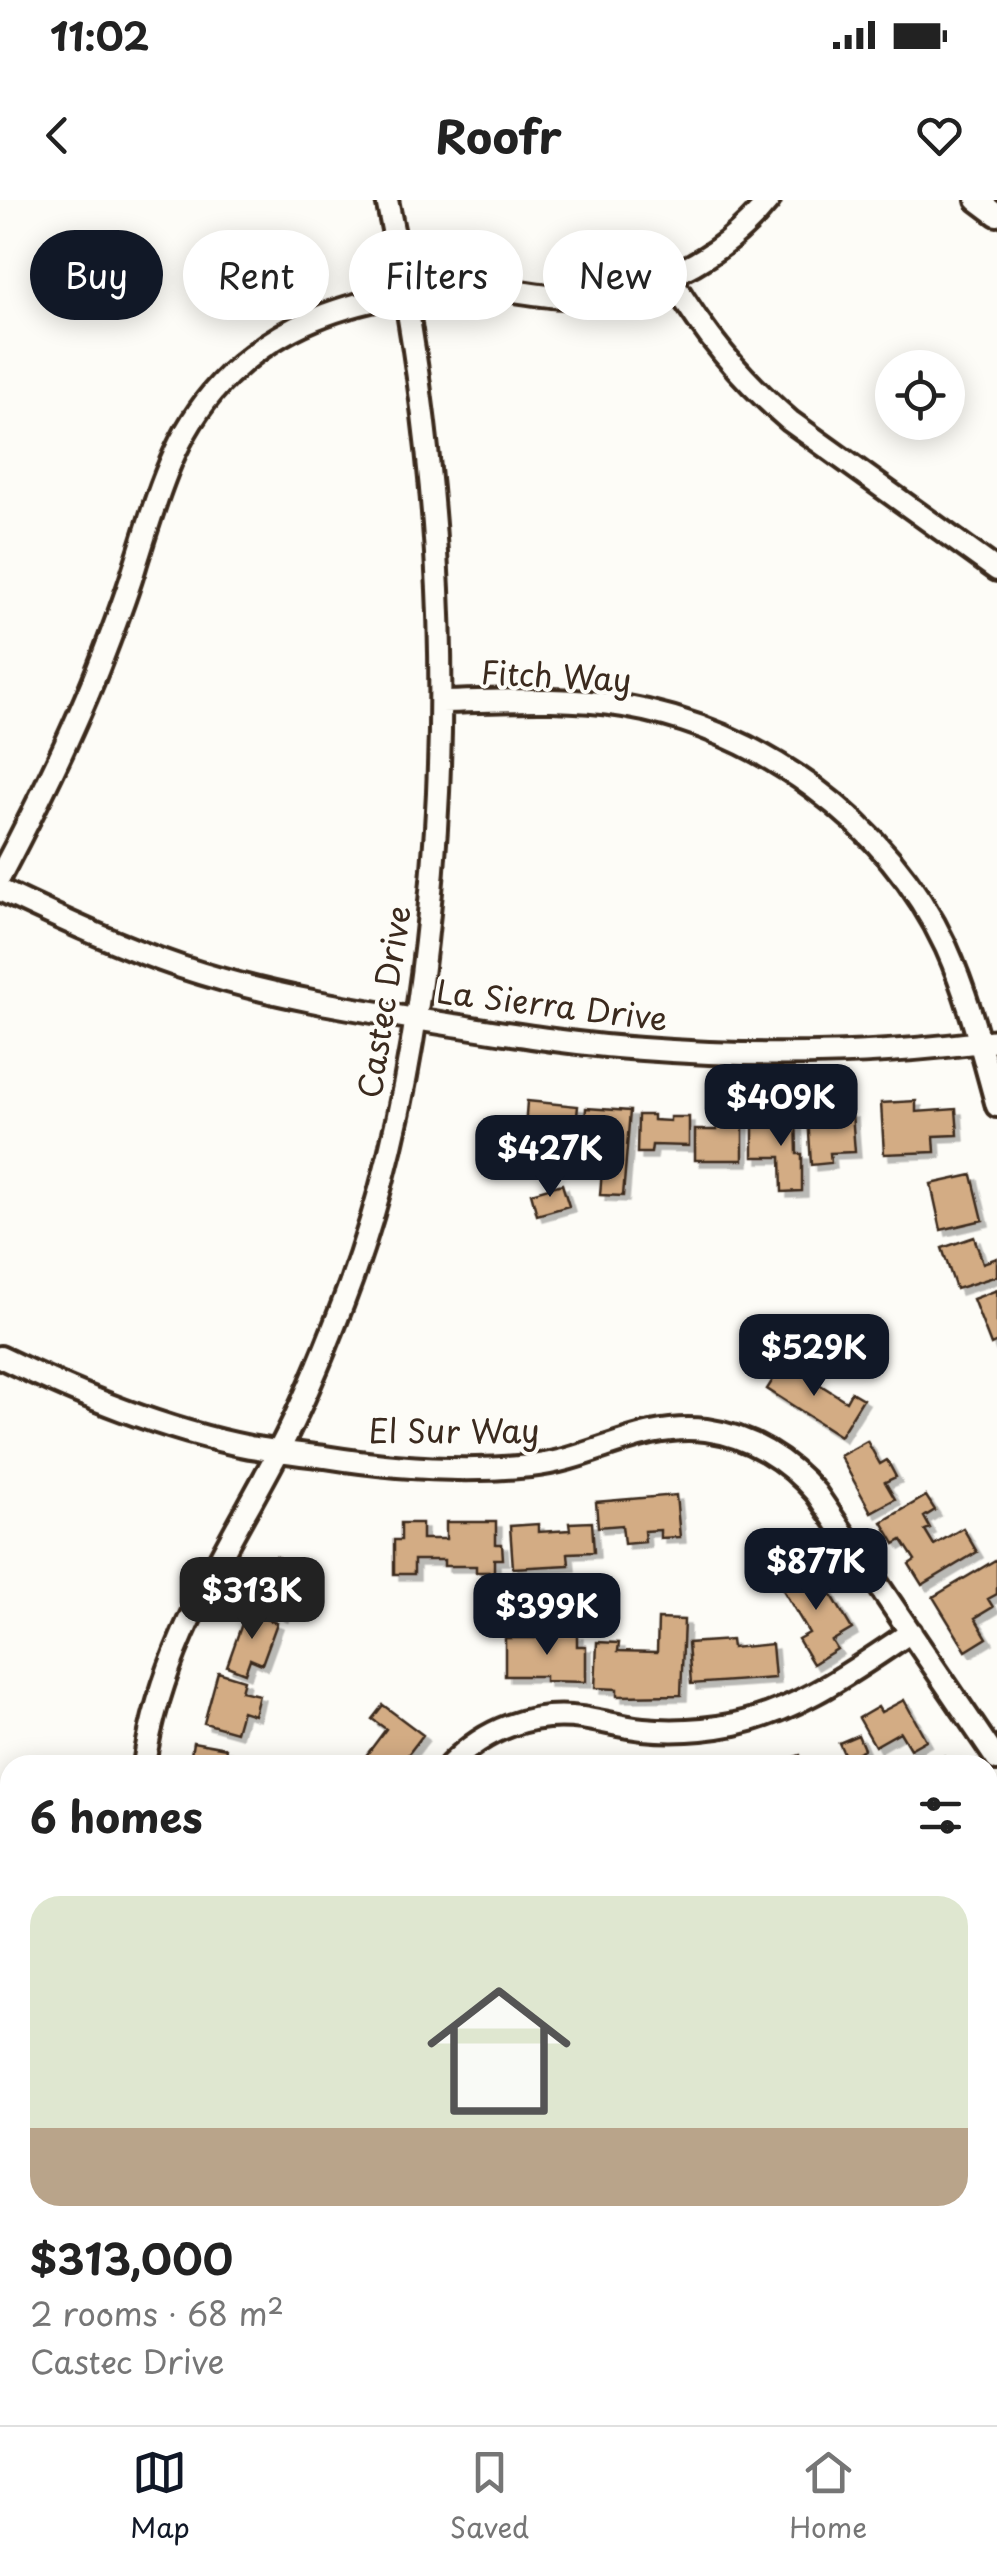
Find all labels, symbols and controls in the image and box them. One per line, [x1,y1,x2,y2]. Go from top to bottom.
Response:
text: 11:02 [50,7,149,64]
text: Roofr [435,101,562,169]
icon: back [30,108,85,163]
icon: heart [912,108,967,163]
chip: Buy [30,230,163,320]
chip: Rent [183,230,329,320]
chip: Filters [349,230,523,320]
chip: New [543,230,687,320]
map controls [875,350,965,440]
button: locate [875,350,965,440]
street label: Fitch Way [479,647,633,703]
street label: Castec Drive [344,902,422,1102]
street label: La Sierra Drive [434,966,671,1042]
pin: $409K [711,1064,851,1149]
text: $409K [727,1072,835,1120]
pin: $427K [480,1115,620,1200]
text: $427K [497,1123,603,1171]
pin: $529K [744,1314,884,1399]
text: $529K [761,1322,867,1370]
street label: El Sur Way [368,1406,540,1454]
pin: $877K [746,1528,886,1613]
text: $877K [766,1536,866,1584]
pin: $313K [182,1557,322,1642]
text: $313K [202,1565,302,1613]
pin: $399K [477,1573,617,1658]
text: $399K [495,1581,599,1629]
text: 6 homes [30,1784,203,1847]
icon: filters [913,1788,968,1843]
icon: home [409,1961,589,2141]
text: $313,000 [30,2226,233,2289]
text: 2 rooms · 68 m² [30,2289,284,2337]
text: Castec Drive [30,2337,225,2385]
tab: Map [130,2445,190,2548]
tab: Saved [450,2445,529,2548]
tab: Home [789,2445,867,2548]

